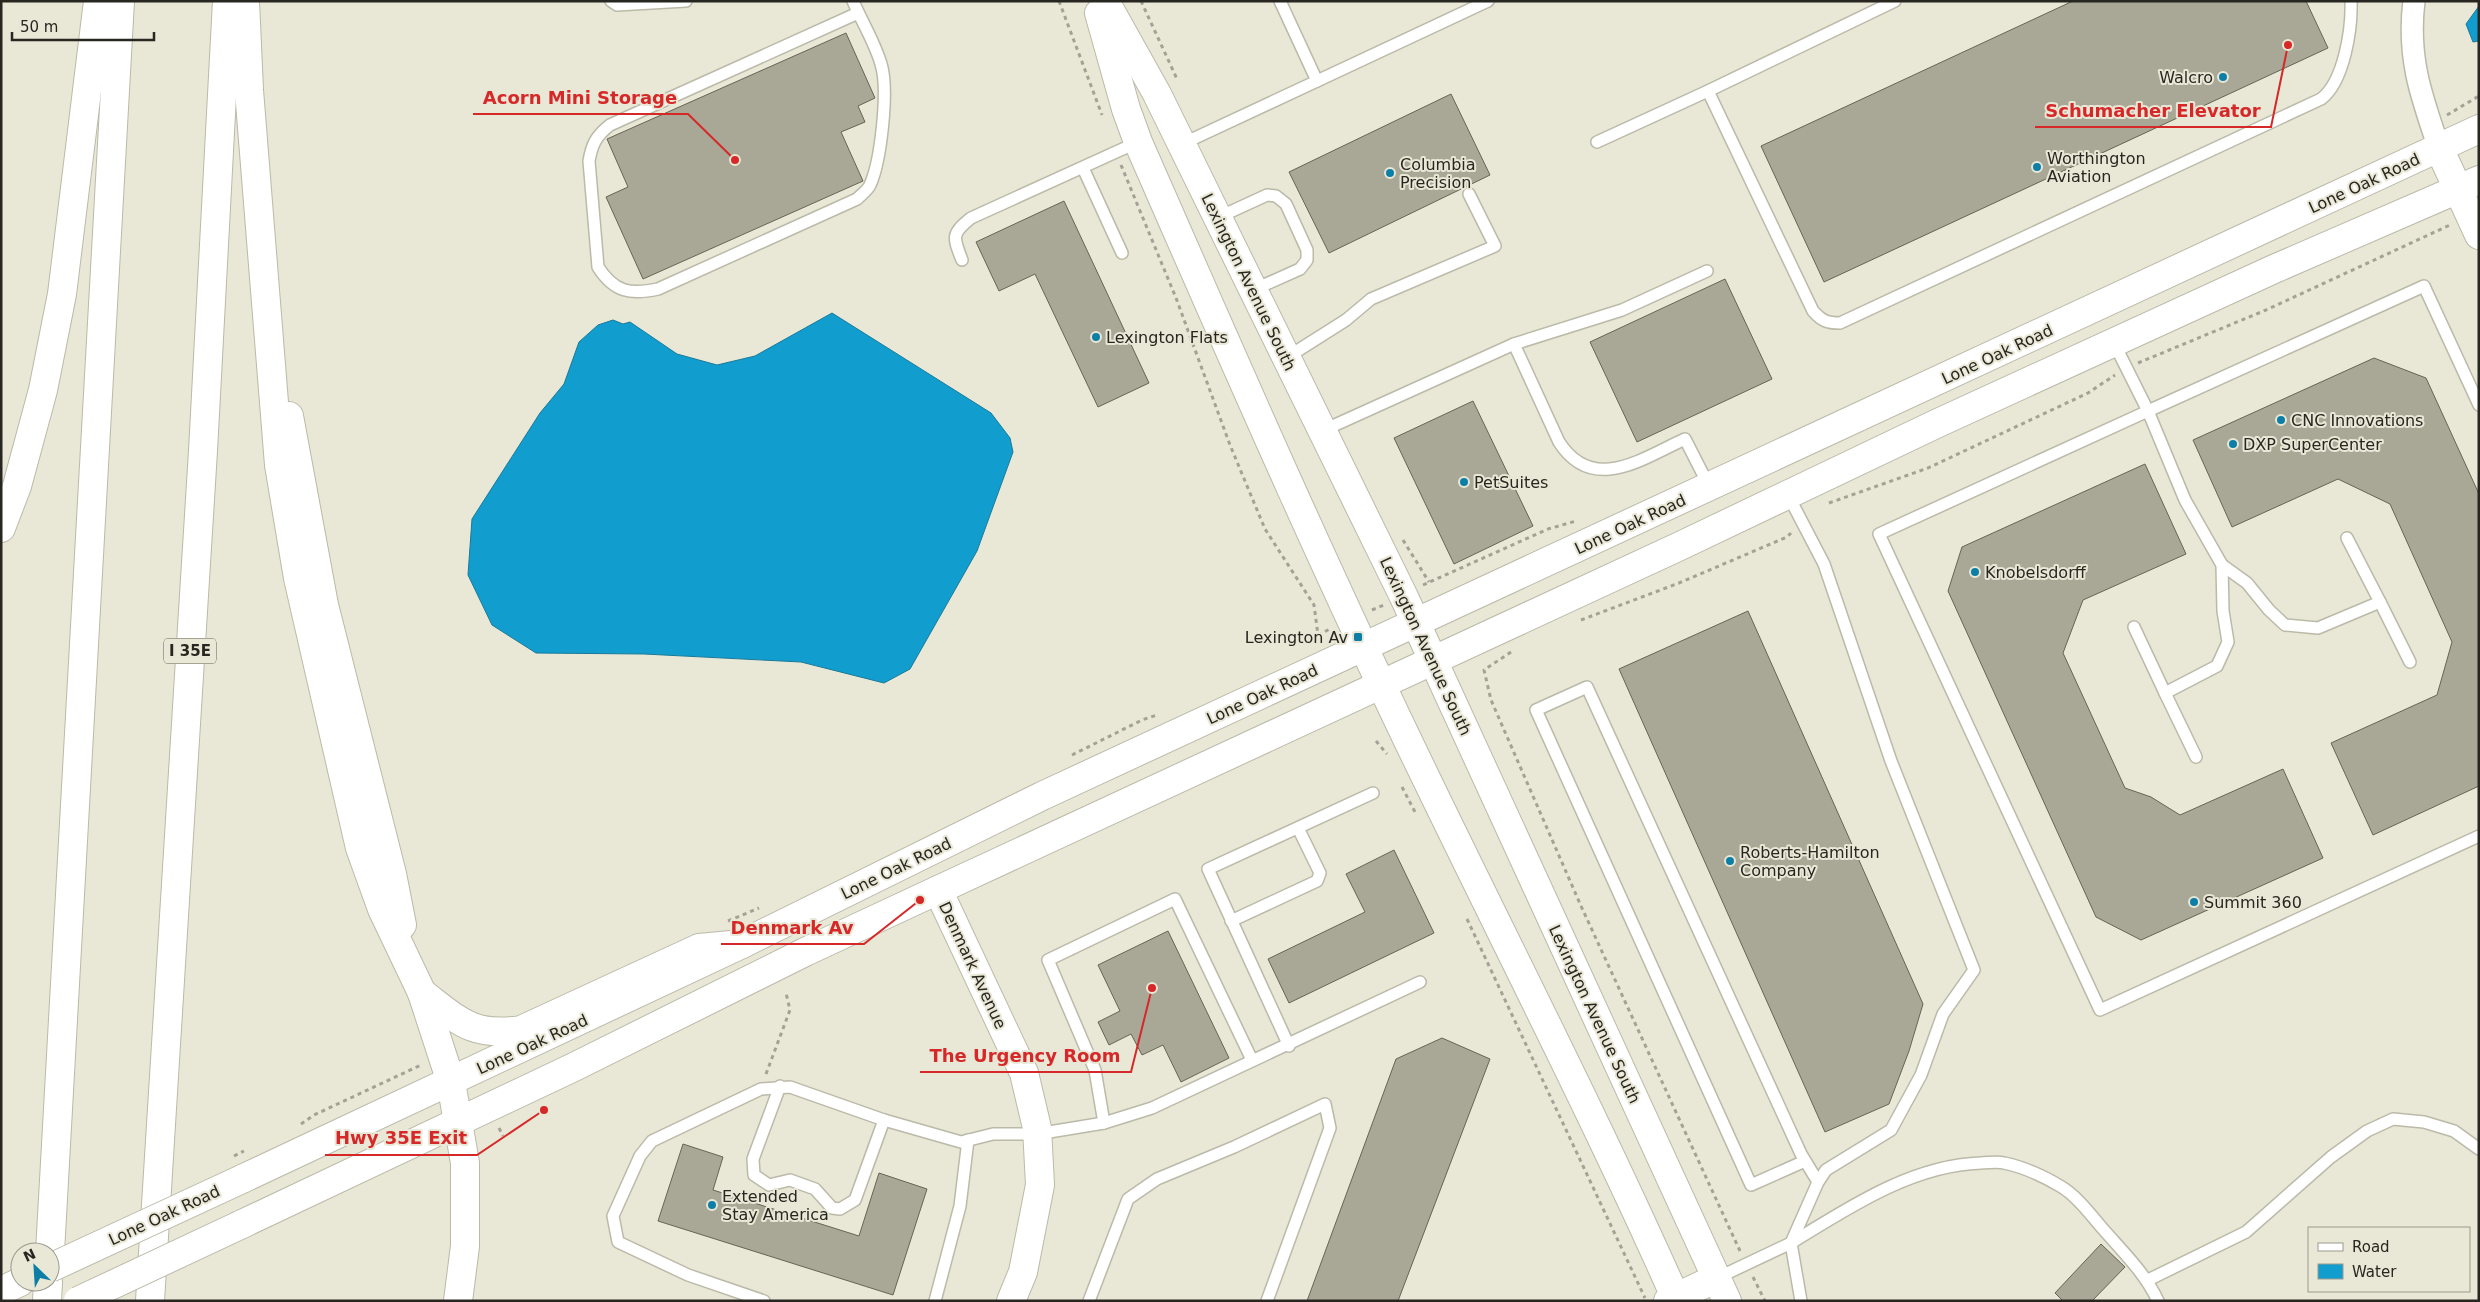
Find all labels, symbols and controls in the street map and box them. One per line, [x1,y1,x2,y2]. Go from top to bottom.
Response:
scale bar [12,10,155,42]
text: 50 m [20,18,58,36]
place label: Walcro [2159,68,2213,87]
marker: Walcro [2217,71,2229,83]
callout: Acorn Mini Storage [473,81,688,114]
text: Acorn Mini Storage [483,87,677,108]
callout: Schumacher Elevator [2035,94,2271,127]
text: Schumacher Elevator [2045,100,2261,121]
place label: Worthington Aviation [2047,149,2146,186]
street label: Lone Oak Road [2306,149,2423,218]
place label: Columbia Precision [1400,155,1476,192]
marker: Worthington Aviation [2031,161,2043,173]
marker: Columbia Precision [1384,167,1396,179]
street label: Lexington Avenue South [1197,191,1300,374]
street label: Lone Oak Road [1939,320,2056,389]
place label: Lexington Flats [1106,328,1228,347]
marker: Lexington Flats [1090,331,1102,343]
place label: CNC Innovations [2291,411,2423,430]
marker: CNC Innovations [2275,414,2287,426]
place label: DXP SuperCenter [2243,435,2382,454]
marker: DXP SuperCenter [2227,438,2239,450]
place label: PetSuites [1474,473,1548,492]
marker: PetSuites [1458,476,1470,488]
street label: Lone Oak Road [1572,490,1689,559]
street label: Lexington Avenue South [1376,554,1475,738]
place label: Knobelsdorff [1985,563,2087,582]
marker: Knobelsdorff [1969,566,1981,578]
place label: Lexington Av [1245,628,1348,647]
marker: Lexington Av [1352,631,1364,643]
road number: I 35E [164,638,216,664]
street label: Lone Oak Road [1204,660,1321,729]
street label: Lone Oak Road [838,834,954,903]
place label: Roberts-Hamilton Company [1740,843,1880,880]
marker: Roberts-Hamilton Company [1724,855,1736,867]
place label: Summit 360 [2204,893,2302,912]
marker: Summit 360 [2188,896,2200,908]
street label: Denmark Avenue [935,899,1010,1032]
callout: Denmark Av [721,911,864,944]
text: Denmark Av [730,917,854,938]
street label: Lexington Avenue South [1545,922,1644,1106]
street label: Lone Oak Road [474,1010,591,1079]
callout: The Urgency Room [920,1039,1131,1072]
text: The Urgency Room [930,1045,1121,1066]
callout: Hwy 35E Exit [325,1122,477,1155]
text: Hwy 35E Exit [335,1127,467,1148]
street label: Lone Oak Road [106,1181,223,1250]
place label: Extended Stay America [722,1187,829,1224]
marker: Extended Stay America [706,1199,718,1211]
legend [2308,1227,2470,1292]
text: Road [2352,1238,2390,1256]
north arrow [10,1242,60,1292]
text: N [21,1245,38,1265]
text: Water [2352,1263,2397,1281]

